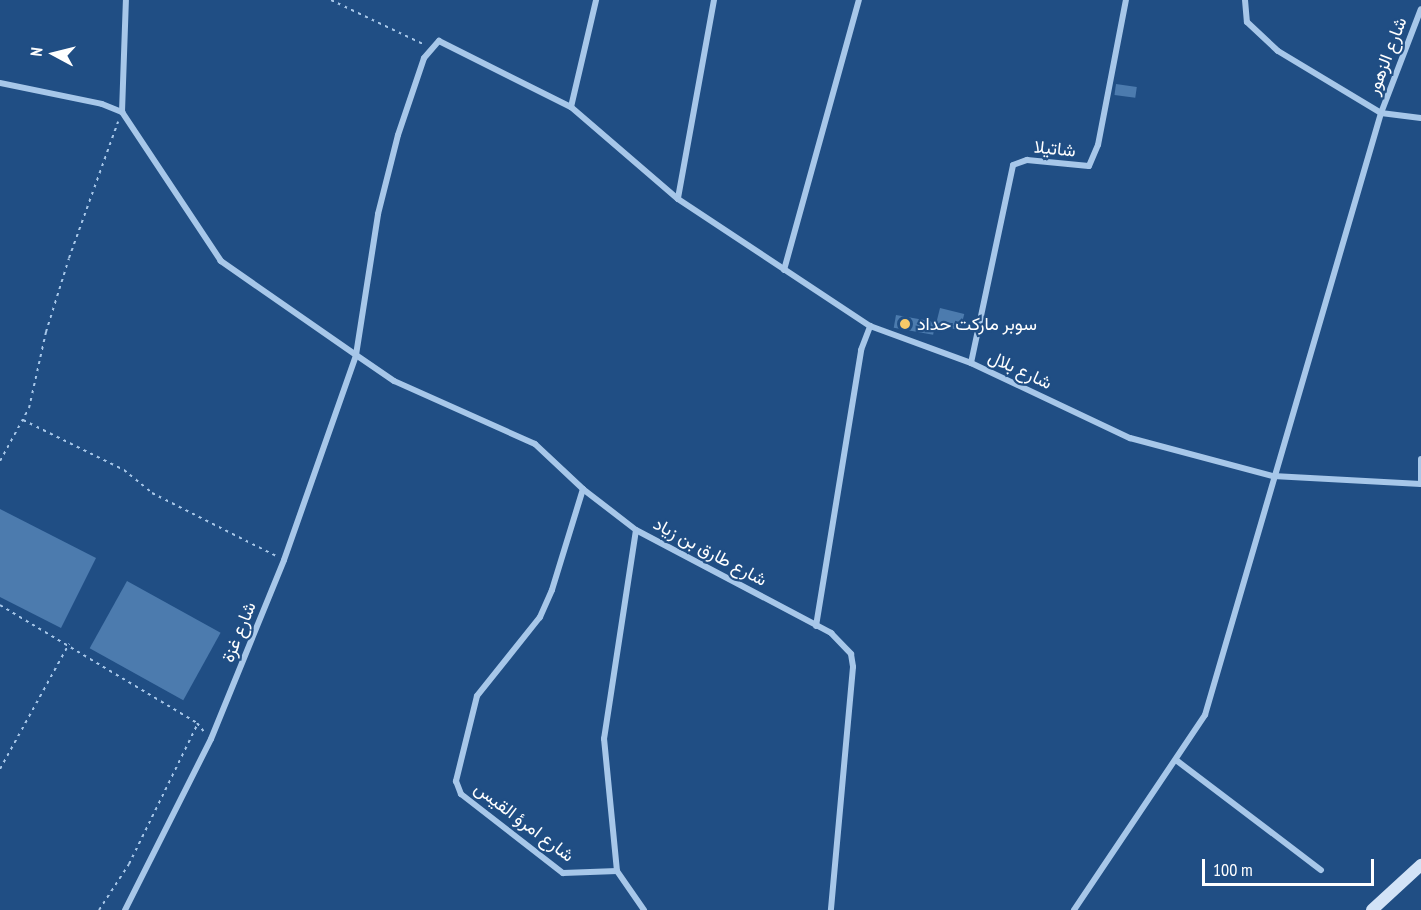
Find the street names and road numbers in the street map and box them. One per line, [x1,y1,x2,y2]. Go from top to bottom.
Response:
street label: شارع الزهور [1362,14,1412,98]
street label: شاتيلا [1033,136,1077,162]
street label: شارع بلال [985,346,1055,394]
street label: شارع طارق بن زياد [649,513,771,591]
street label: شارع غزة [217,599,261,665]
street label: شارع امرؤ القيس [470,777,578,867]

